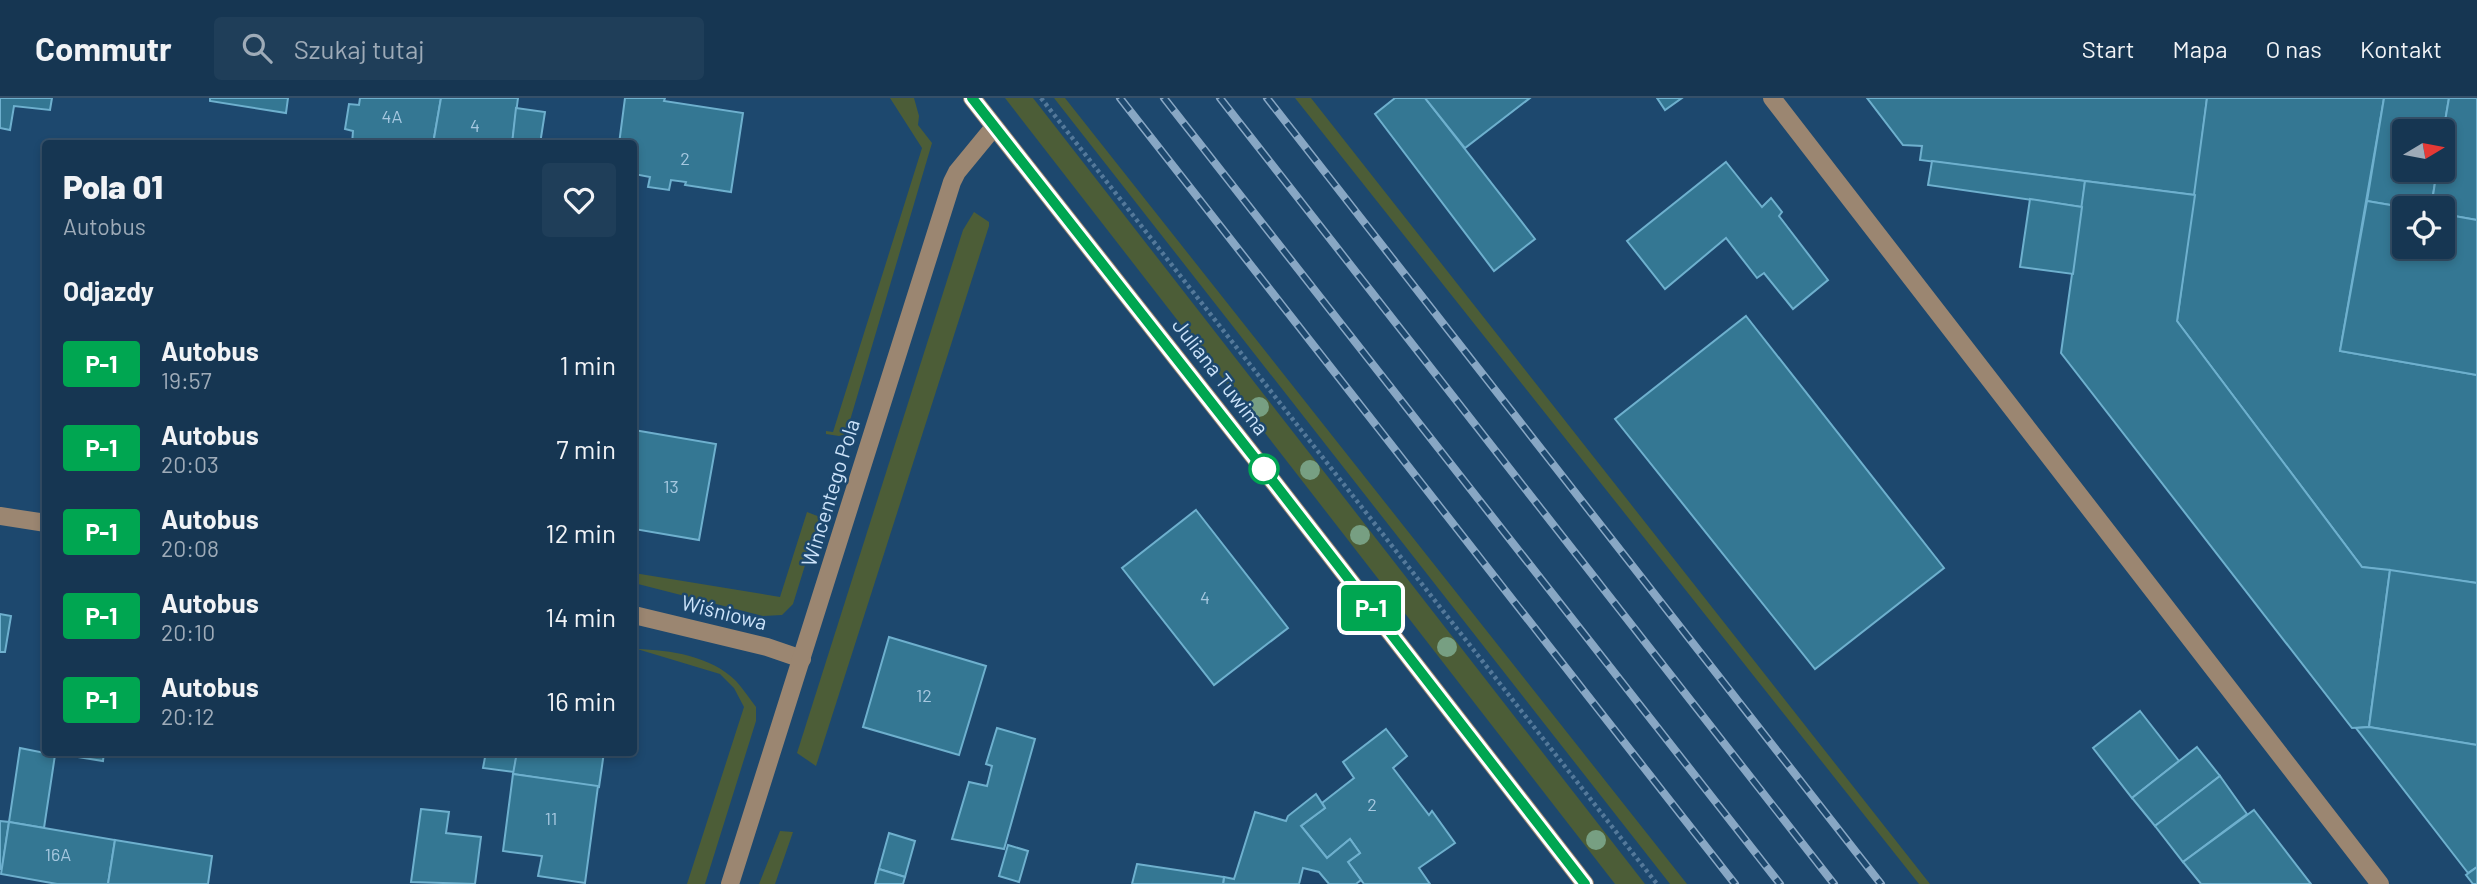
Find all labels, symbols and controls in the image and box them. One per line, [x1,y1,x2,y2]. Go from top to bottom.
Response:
search box [214,17,704,80]
text: Commutr [35,28,172,68]
icon: search [238,29,276,67]
text: Szukaj tutaj [294,33,425,64]
text: Start [2082,34,2134,63]
text: Mapa [2172,34,2227,63]
text: O nas [2265,34,2322,63]
text: Kontakt [2360,34,2442,63]
house number: 4A [382,105,402,127]
house number: 4 [470,114,480,136]
north arrow [2392,119,2455,182]
map controls [2392,119,2455,259]
house number: 2 [680,147,690,169]
button: heart [542,163,616,237]
text: Pola 01 [63,166,163,206]
button: locate [2392,196,2455,259]
text: Autobus [63,212,146,240]
text: Odjazdy [63,275,154,306]
street label: Juliana Tuwima [1168,313,1275,439]
text: Autobus [161,335,259,366]
text: P-1 [86,349,117,378]
text: 1 min [560,349,616,380]
text: 19:57 [161,366,212,394]
street label: Wincentego Pola [795,416,864,569]
text: Autobus [161,419,259,450]
text: P-1 [86,433,117,462]
text: 7 min [556,433,616,464]
text: 20:03 [161,450,219,478]
unlabelled marker [1249,454,1279,484]
house number: 13 [663,475,679,497]
text: Autobus [161,503,259,534]
text: P-1 [86,517,117,546]
text: 12 min [546,517,616,548]
text: 20:08 [161,534,219,562]
line badge: P-1 [1331,585,1411,631]
house number: 4 [1200,586,1210,608]
text: Autobus [161,587,259,618]
street label: Wiśniowa [679,589,770,634]
text: P-1 [1355,593,1387,622]
text: P-1 [86,601,117,630]
text: 14 min [545,601,616,632]
text: 20:10 [161,618,215,646]
text: Autobus [161,671,259,702]
house number: 12 [916,684,932,706]
text: P-1 [86,685,117,714]
text: 16 min [546,685,616,716]
text: 20:12 [161,702,215,730]
house number: 2 [1367,793,1377,815]
house number: 11 [545,807,557,829]
house number: 16A [45,843,71,865]

